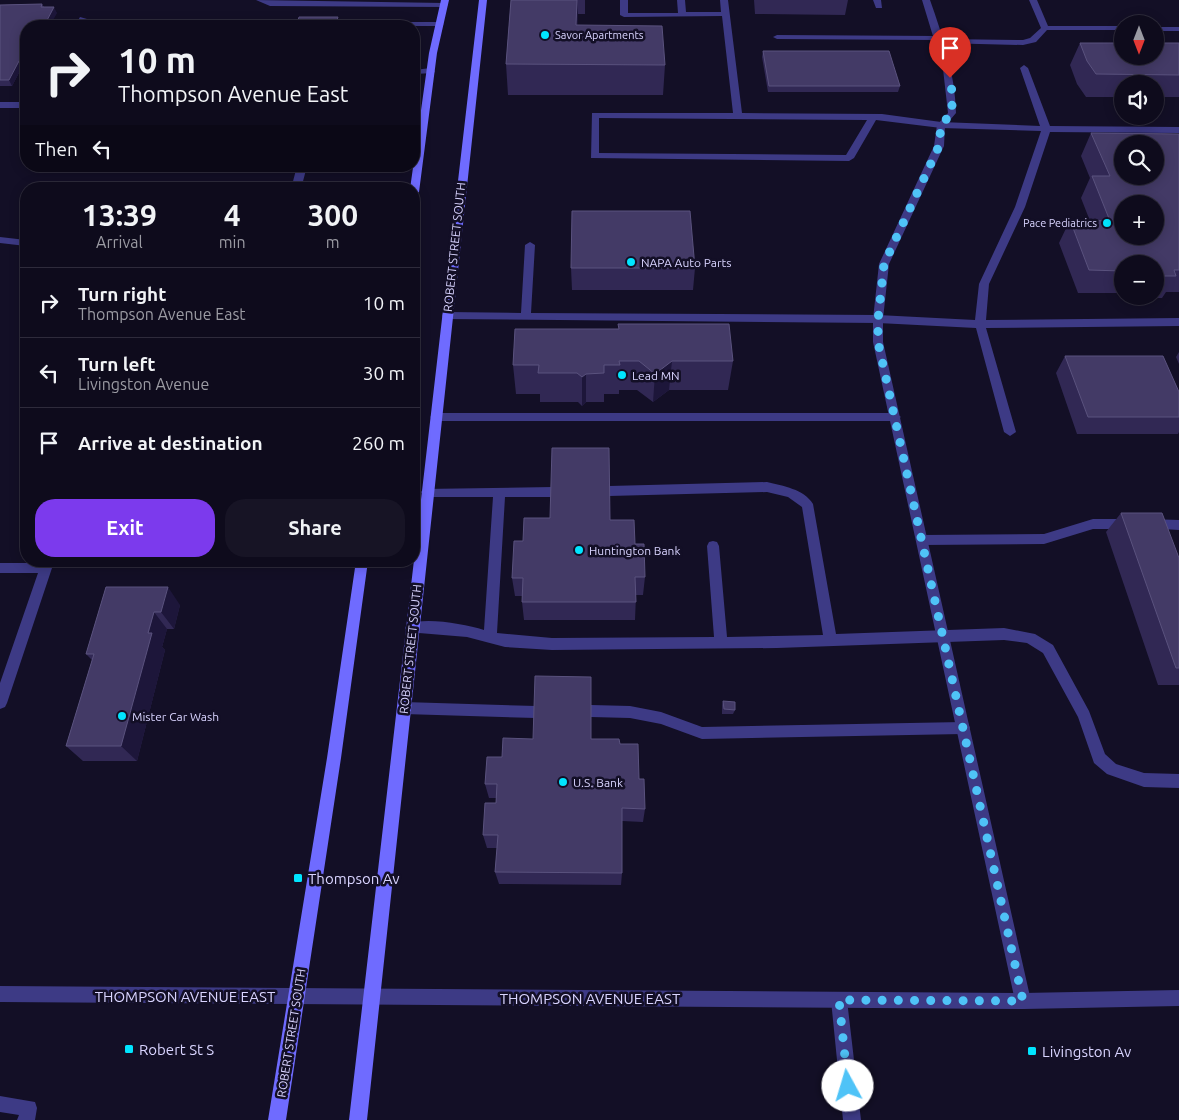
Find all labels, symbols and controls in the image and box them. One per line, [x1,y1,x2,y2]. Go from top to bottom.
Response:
north arrow [1114,15,1164,65]
map controls [1114,15,1164,305]
pin [929,27,971,78]
marker: Savor Apartments [539,29,551,41]
place label: Savor Apartments [555,29,644,41]
icon: arrive [936,34,964,62]
icon: right [35,40,100,105]
text: 10 m [118,40,196,80]
button: sound [1114,75,1164,125]
text: Thompson Avenue East [118,81,349,106]
icon: left [88,135,116,163]
button: search [1114,135,1164,185]
text: Then [35,138,78,160]
street label: ROBERT STREET SOUTH [441,182,467,312]
button: + [1114,195,1164,245]
text: 13:39 [82,198,157,232]
text: 4 [224,198,241,232]
text: 300 [307,198,358,232]
place label: Pace Pediatrics [1023,217,1097,229]
marker: Pace Pediatrics [1101,217,1113,229]
text: Arrival [96,233,143,251]
text: min [219,233,246,251]
text: m [326,233,340,251]
button: − [1114,255,1164,305]
marker: NAPA Auto Parts [625,256,637,268]
place label: NAPA Auto Parts [641,256,731,269]
text: Turn right [78,283,166,305]
icon: right [35,289,63,317]
text: 10 m [363,292,405,314]
text: Thompson Avenue East [78,305,246,323]
text: Turn left [78,353,156,375]
icon: left [35,359,63,387]
text: 30 m [363,362,405,384]
marker: Lead MN [616,369,628,381]
place label: Lead MN [632,369,680,382]
text: Livingston Avenue [78,375,209,393]
icon: arrive [35,429,63,457]
text: Arrive at destination [78,432,263,454]
text: 260 m [352,432,405,454]
button: Exit [35,499,215,557]
button: Share [225,499,405,557]
marker: Huntington Bank [573,544,585,556]
place label: Huntington Bank [589,544,680,557]
street label: ROBERT STREET SOUTH [397,584,423,714]
marker: Mister Car Wash [116,710,128,722]
place label: Mister Car Wash [132,710,219,723]
marker: U.S. Bank [557,776,569,788]
place label: U.S. Bank [573,776,623,789]
place label: Thompson Av [308,870,400,887]
marker: Thompson Av [292,872,304,884]
street label: ROBERT STREET SOUTH [274,968,308,1098]
street label: THOMPSON AVENUE EAST [95,988,276,1005]
street label: THOMPSON AVENUE EAST [500,990,681,1007]
place label: Robert St S [139,1041,214,1058]
marker: Robert St S [123,1043,135,1055]
place label: Livingston Av [1042,1043,1132,1060]
marker: Livingston Av [1026,1045,1038,1057]
position arrow [821,1059,873,1111]

